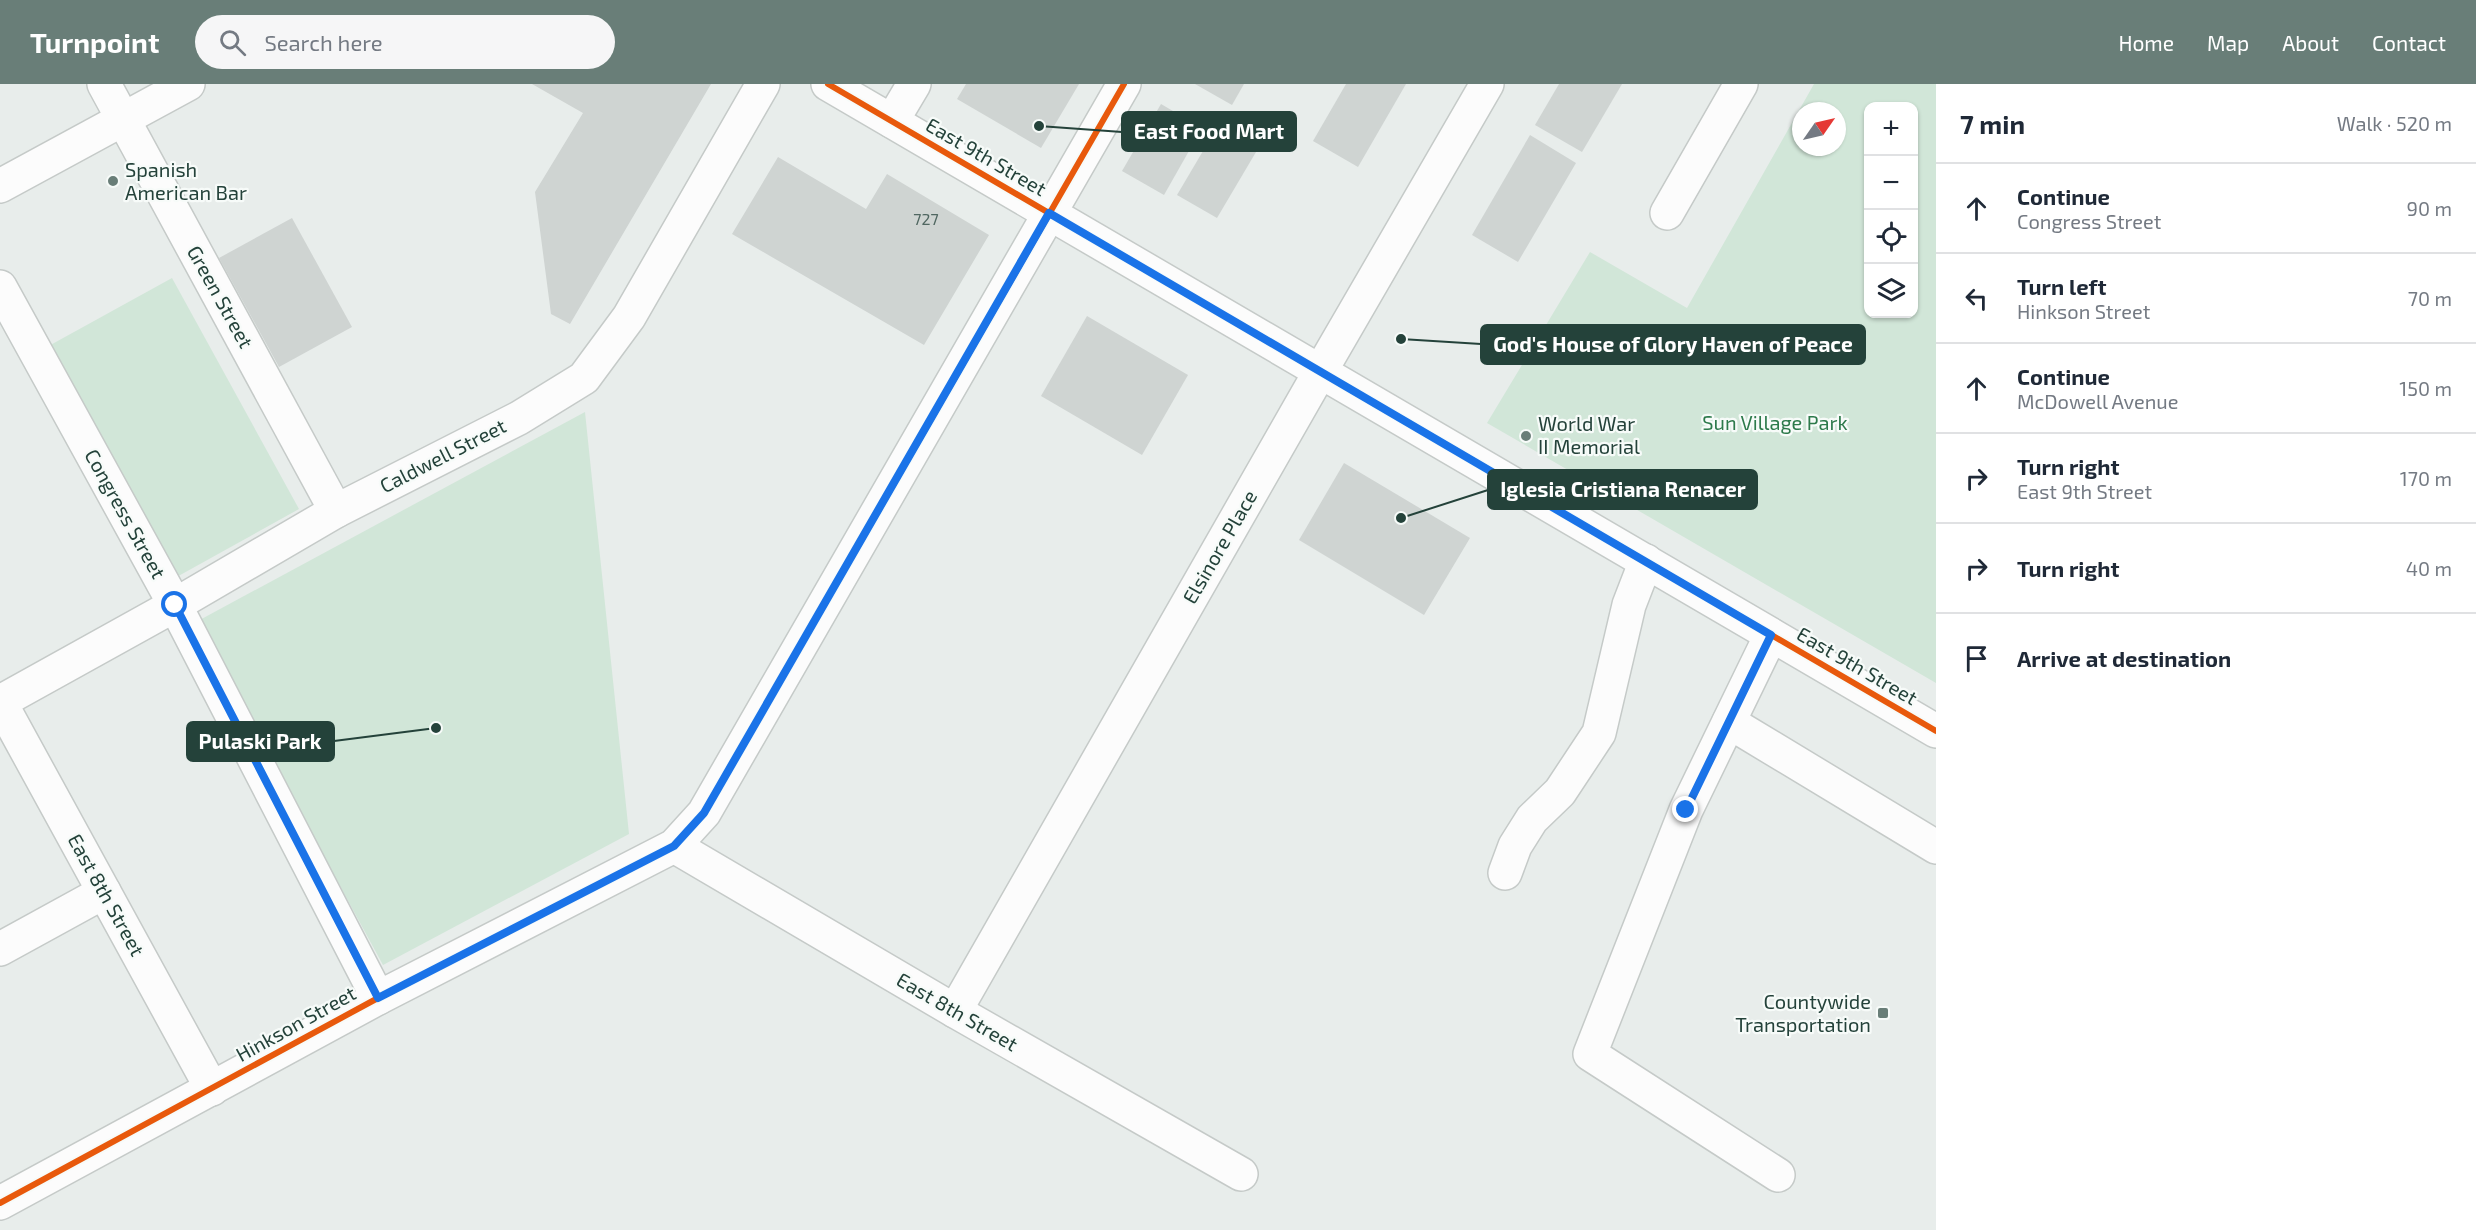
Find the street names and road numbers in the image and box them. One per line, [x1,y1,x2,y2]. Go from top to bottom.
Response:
street label: East 9th Street [922,112,1051,201]
street label: Green Street [183,241,259,352]
street label: Caldwell Street [375,413,510,497]
street label: Congress Street [80,445,172,583]
street label: Elsinore Place [1177,485,1261,608]
street label: East 9th Street [1793,621,1922,710]
street label: East 8th Street [63,829,150,960]
street label: East 8th Street [893,967,1023,1056]
street label: Hinkson Street [231,980,360,1066]

